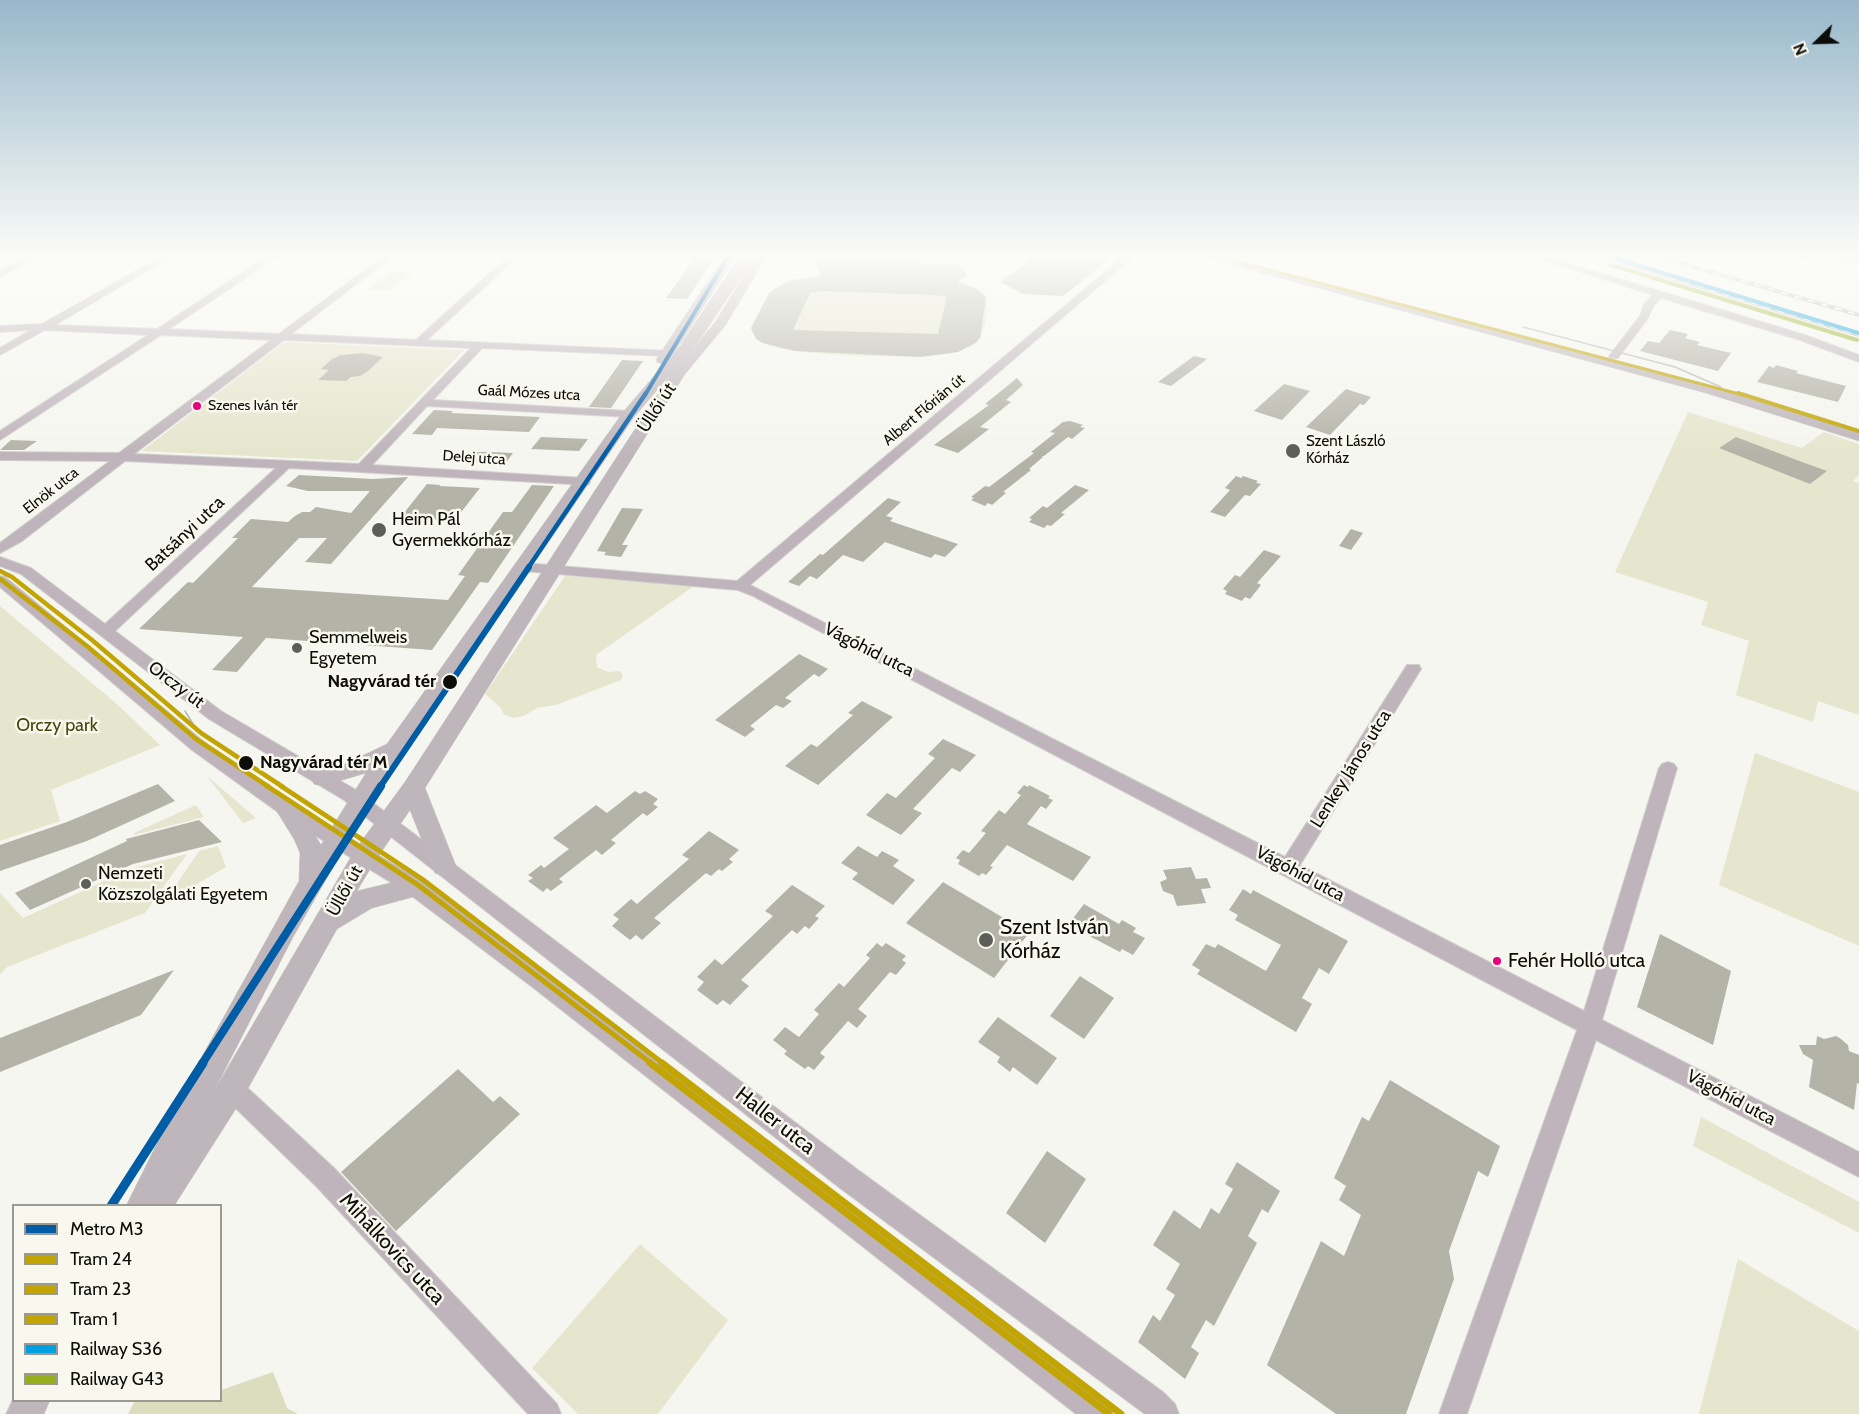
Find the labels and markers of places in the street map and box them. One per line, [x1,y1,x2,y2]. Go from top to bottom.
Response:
place label: Szenes Iván tér [208,398,298,414]
marker: Szenes Iván tér [191,400,203,412]
place label: Szent László Kórház [1306,433,1386,468]
marker: Szent László Kórház [1284,442,1302,460]
place label: Heim Pál Gyermekkórház [392,509,511,552]
marker: Heim Pál Gyermekkórház [370,521,388,539]
place label: Semmelweis Egyetem [309,627,407,670]
marker: Semmelweis Egyetem [290,641,304,655]
place label: Nagyvárad tér [327,671,436,693]
marker: Nagyvárad tér [441,673,459,691]
place label: Nagyvárad tér M [260,752,388,774]
marker: Nagyvárad tér M [237,754,255,772]
place label: Nemzeti Közszolgálati Egyetem [98,863,268,906]
marker: Nemzeti Közszolgálati Egyetem [79,877,93,891]
place label: Szent István Kórház [1000,915,1109,965]
marker: Szent István Kórház [977,931,995,949]
place label: Fehér Holló utca [1508,949,1645,973]
marker: Fehér Holló utca [1491,955,1503,967]

